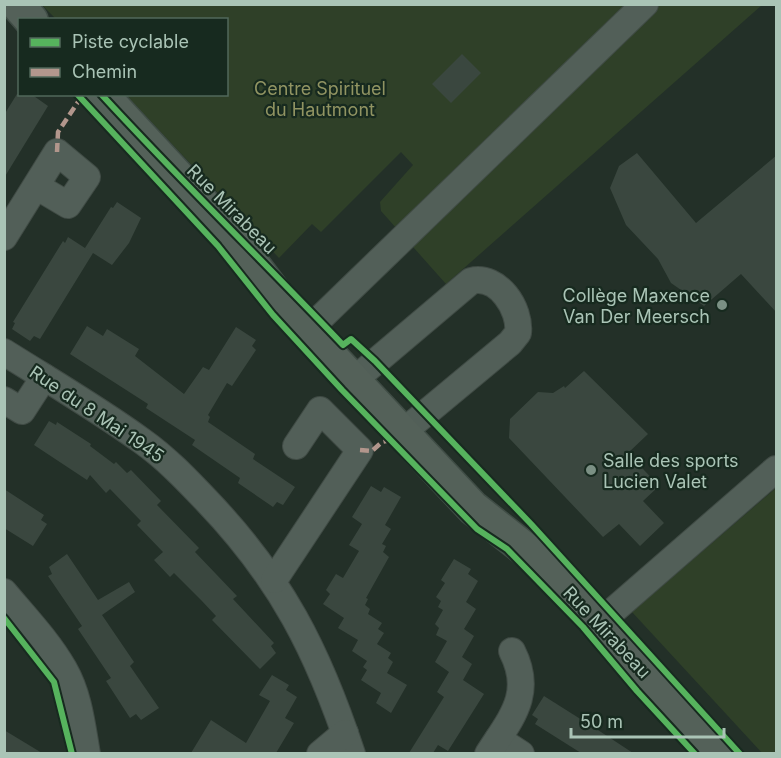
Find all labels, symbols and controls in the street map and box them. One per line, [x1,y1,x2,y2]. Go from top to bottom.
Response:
legend [18,18,228,96]
text: Piste cyclable [72,31,189,52]
text: Chemin [72,61,137,82]
park label: Centre Spirituel du Hautmont [254,78,386,120]
street label: Rue Mirabeau [183,160,281,258]
place label: Collège Maxence Van Der Meersch [563,285,710,327]
marker: Collège Maxence Van Der Meersch [715,298,729,312]
street label: Rue du 8 Mai 1945 [26,361,168,467]
place label: Salle des sports Lucien Valet [603,450,739,492]
marker: Salle des sports Lucien Valet [584,463,598,477]
street label: Rue Mirabeau [559,582,655,682]
scale bar [571,701,724,739]
text: 50 m [580,711,623,732]

